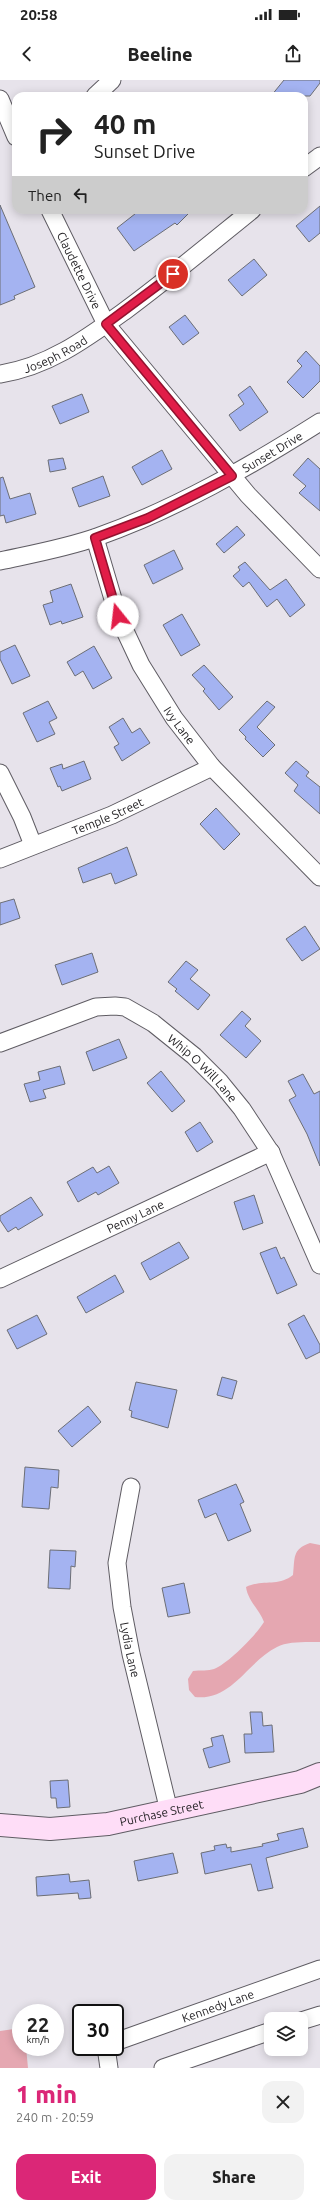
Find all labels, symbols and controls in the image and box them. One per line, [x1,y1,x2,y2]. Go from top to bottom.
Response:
text: 20:58 [20,6,58,23]
icon: back [16,43,38,65]
icon: share [282,43,304,65]
text: Beeline [127,44,193,64]
icon: right [28,108,80,160]
text: 40 m [94,108,156,139]
text: Sunset Drive [94,141,195,161]
icon: left [70,184,92,206]
text: Then [28,187,62,204]
street label: Claudette Drive [55,229,104,311]
pin [156,257,190,291]
icon: arrive [162,263,184,285]
street label: Joseph Road [22,333,89,375]
street label: Sunset Drive [239,428,304,474]
position arrow [97,595,139,637]
street label: Ivy Lane [162,704,198,746]
street label: Temple Street [70,794,146,837]
street label: Whip O Will Lane [165,1031,240,1104]
street label: Penny Lane [104,1197,166,1235]
street label: Lydia Lane [118,1621,143,1679]
street label: Purchase Street [118,1797,205,1828]
street label: Kennedy Lane [180,1987,255,2024]
speed limit sign: 30 [72,2004,124,2056]
map controls [264,2012,308,2056]
button: layers [264,2012,308,2056]
text: 22 [27,2013,49,2036]
text: km/h [26,2034,50,2045]
text: 1 min [16,2081,77,2108]
button: close [262,2081,304,2123]
text: 240 m · 20:59 [16,2110,94,2124]
button: Exit [16,2154,156,2200]
button: Share [164,2154,304,2200]

